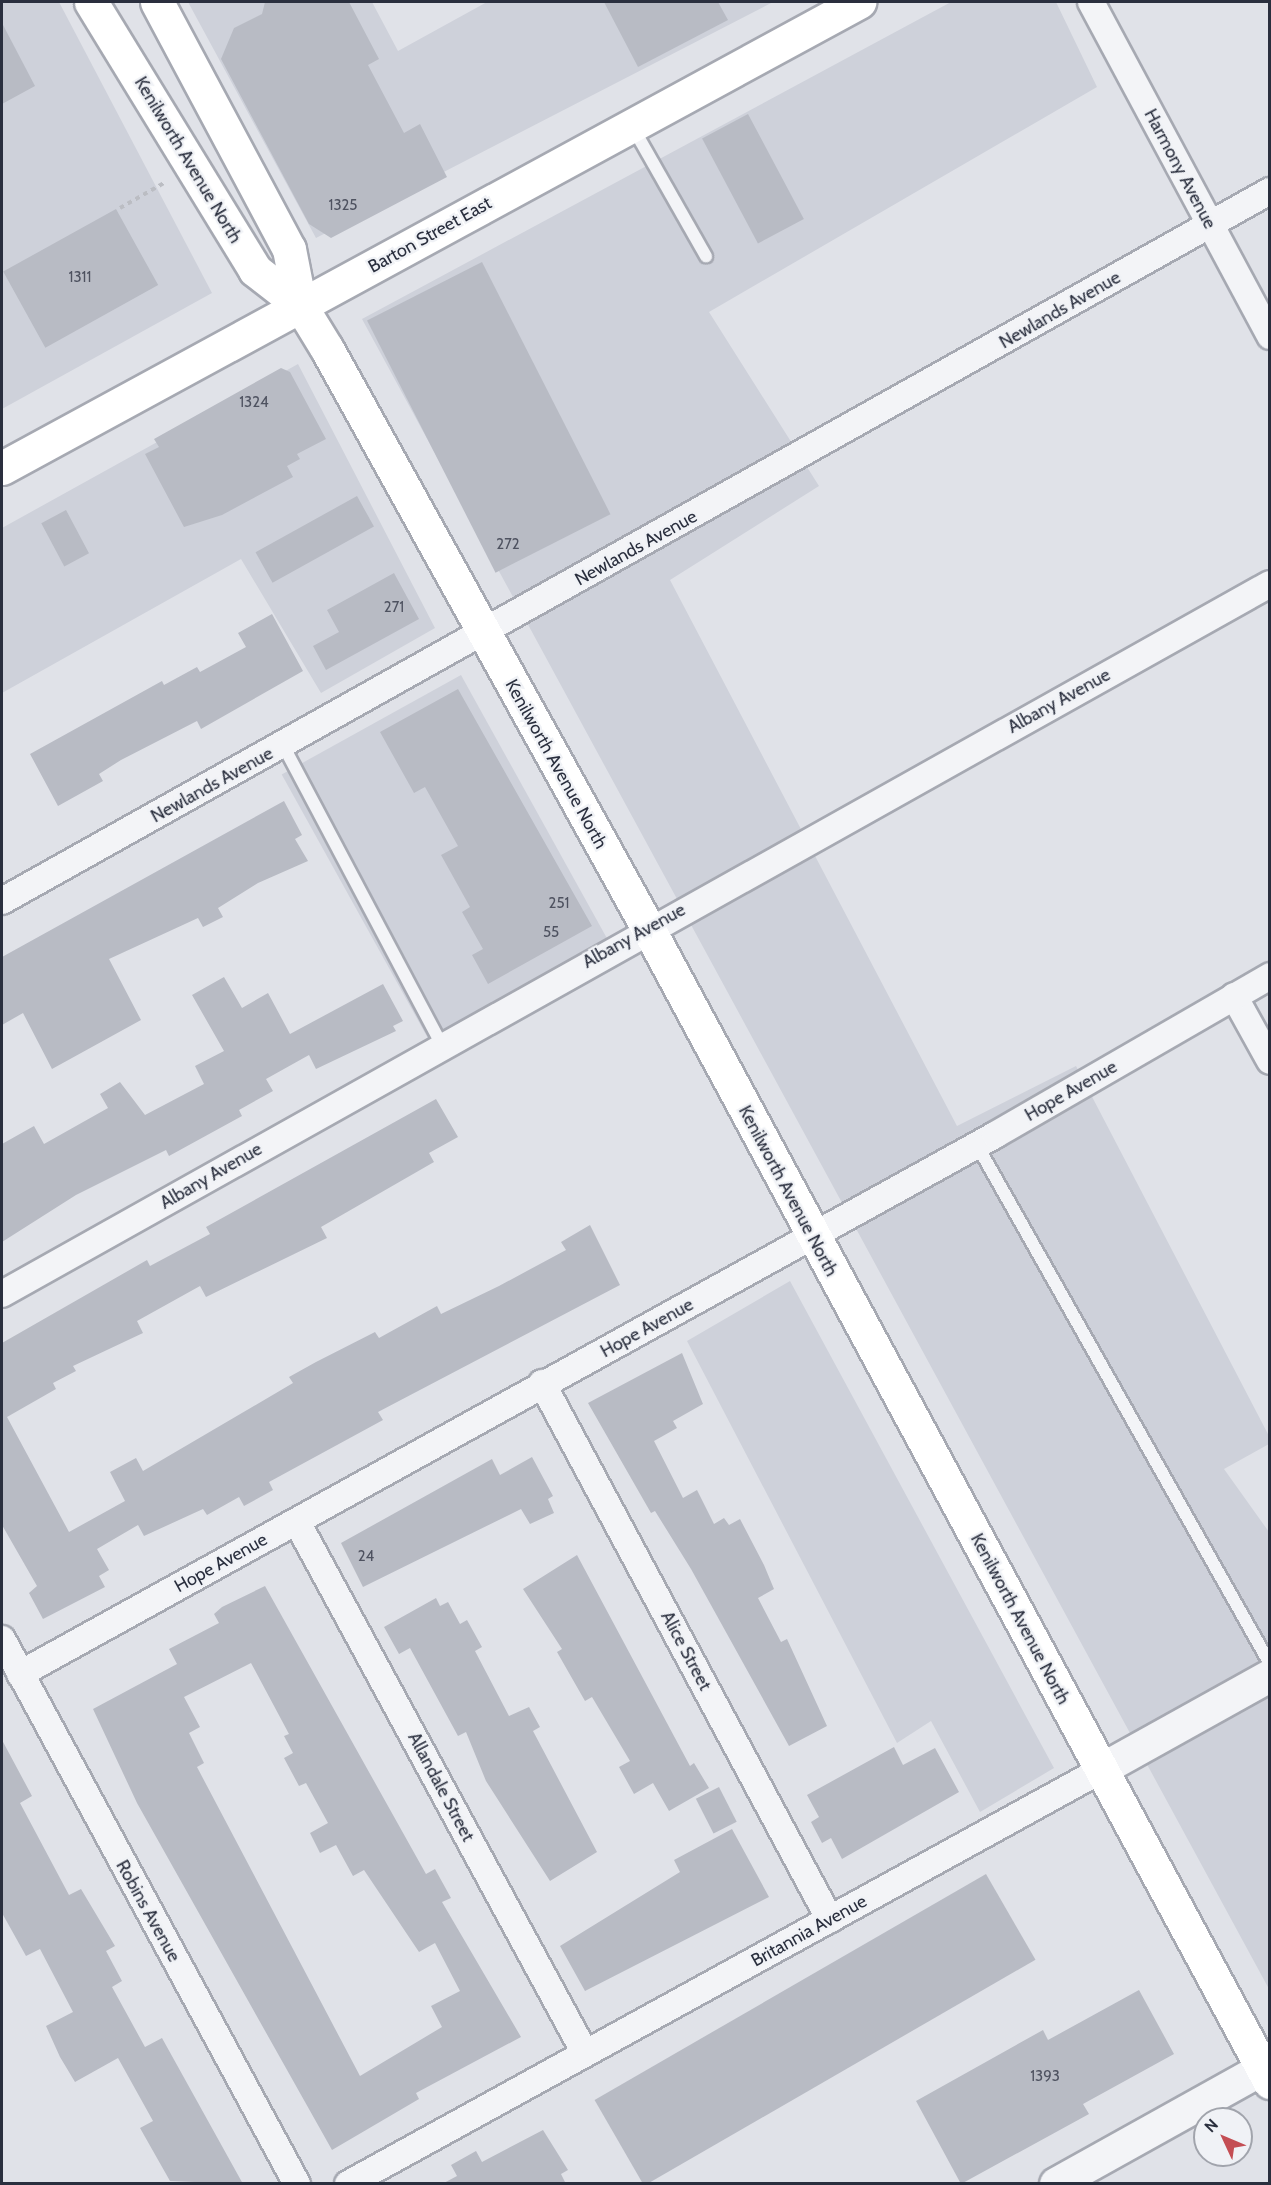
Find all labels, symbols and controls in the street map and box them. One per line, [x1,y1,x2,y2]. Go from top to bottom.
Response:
street label: Kenilworth Avenue North [130,73,246,247]
street label: Harmony Avenue [1139,105,1221,233]
street label: Barton Street East [365,192,495,278]
house number: 1325 [329,197,357,215]
street label: Newlands Avenue [996,267,1124,353]
house number: 1311 [69,269,91,287]
house number: 1324 [239,394,269,412]
street label: Newlands Avenue [571,506,701,590]
house number: 272 [496,536,520,554]
house number: 271 [384,599,404,617]
street label: Albany Avenue [1004,664,1114,738]
street label: Kenilworth Avenue North [500,676,612,852]
street label: Newlands Avenue [147,743,277,827]
house number: 251 [549,895,569,913]
street label: Albany Avenue [579,899,689,973]
house number: 55 [543,924,559,942]
street label: Hope Avenue [1021,1056,1121,1126]
street label: Kenilworth Avenue North [734,1102,842,1280]
street label: Albany Avenue [156,1138,266,1214]
street label: Hope Avenue [597,1294,697,1362]
street label: Hope Avenue [171,1529,271,1597]
street label: Kenilworth Avenue North [966,1530,1074,1708]
house number: 24 [358,1548,374,1566]
street label: Alice Street [656,1608,716,1694]
street label: Allandale Street [403,1729,479,1845]
street label: Robins Avenue [111,1856,185,1966]
street label: Britannia Avenue [748,1890,870,1972]
house number: 1393 [1030,2068,1060,2086]
north arrow [1193,2107,1253,2167]
text: N [1200,2115,1222,2136]

